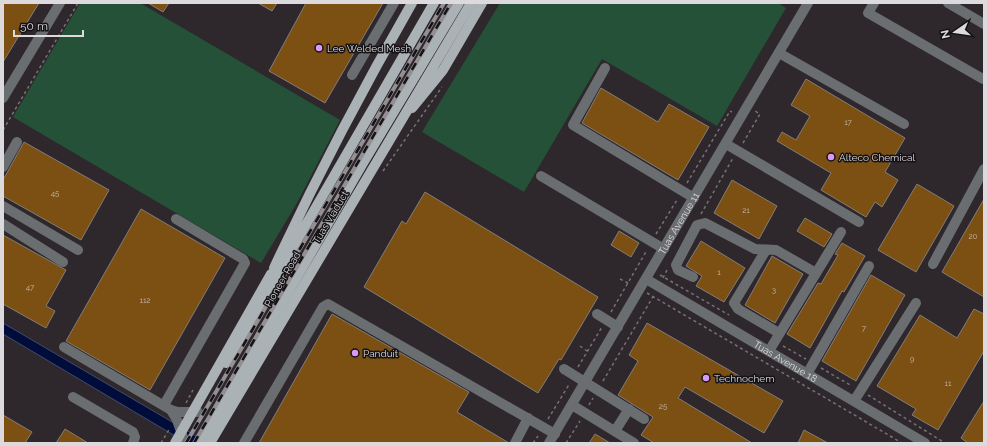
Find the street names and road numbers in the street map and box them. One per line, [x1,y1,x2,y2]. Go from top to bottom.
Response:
street label: Tuas Viaduct [310,189,351,245]
street label: Tuas Avenue 11 [656,190,702,256]
street label: Pioneer Road [262,250,303,309]
street label: Tuas Avenue 18 [752,339,819,384]

